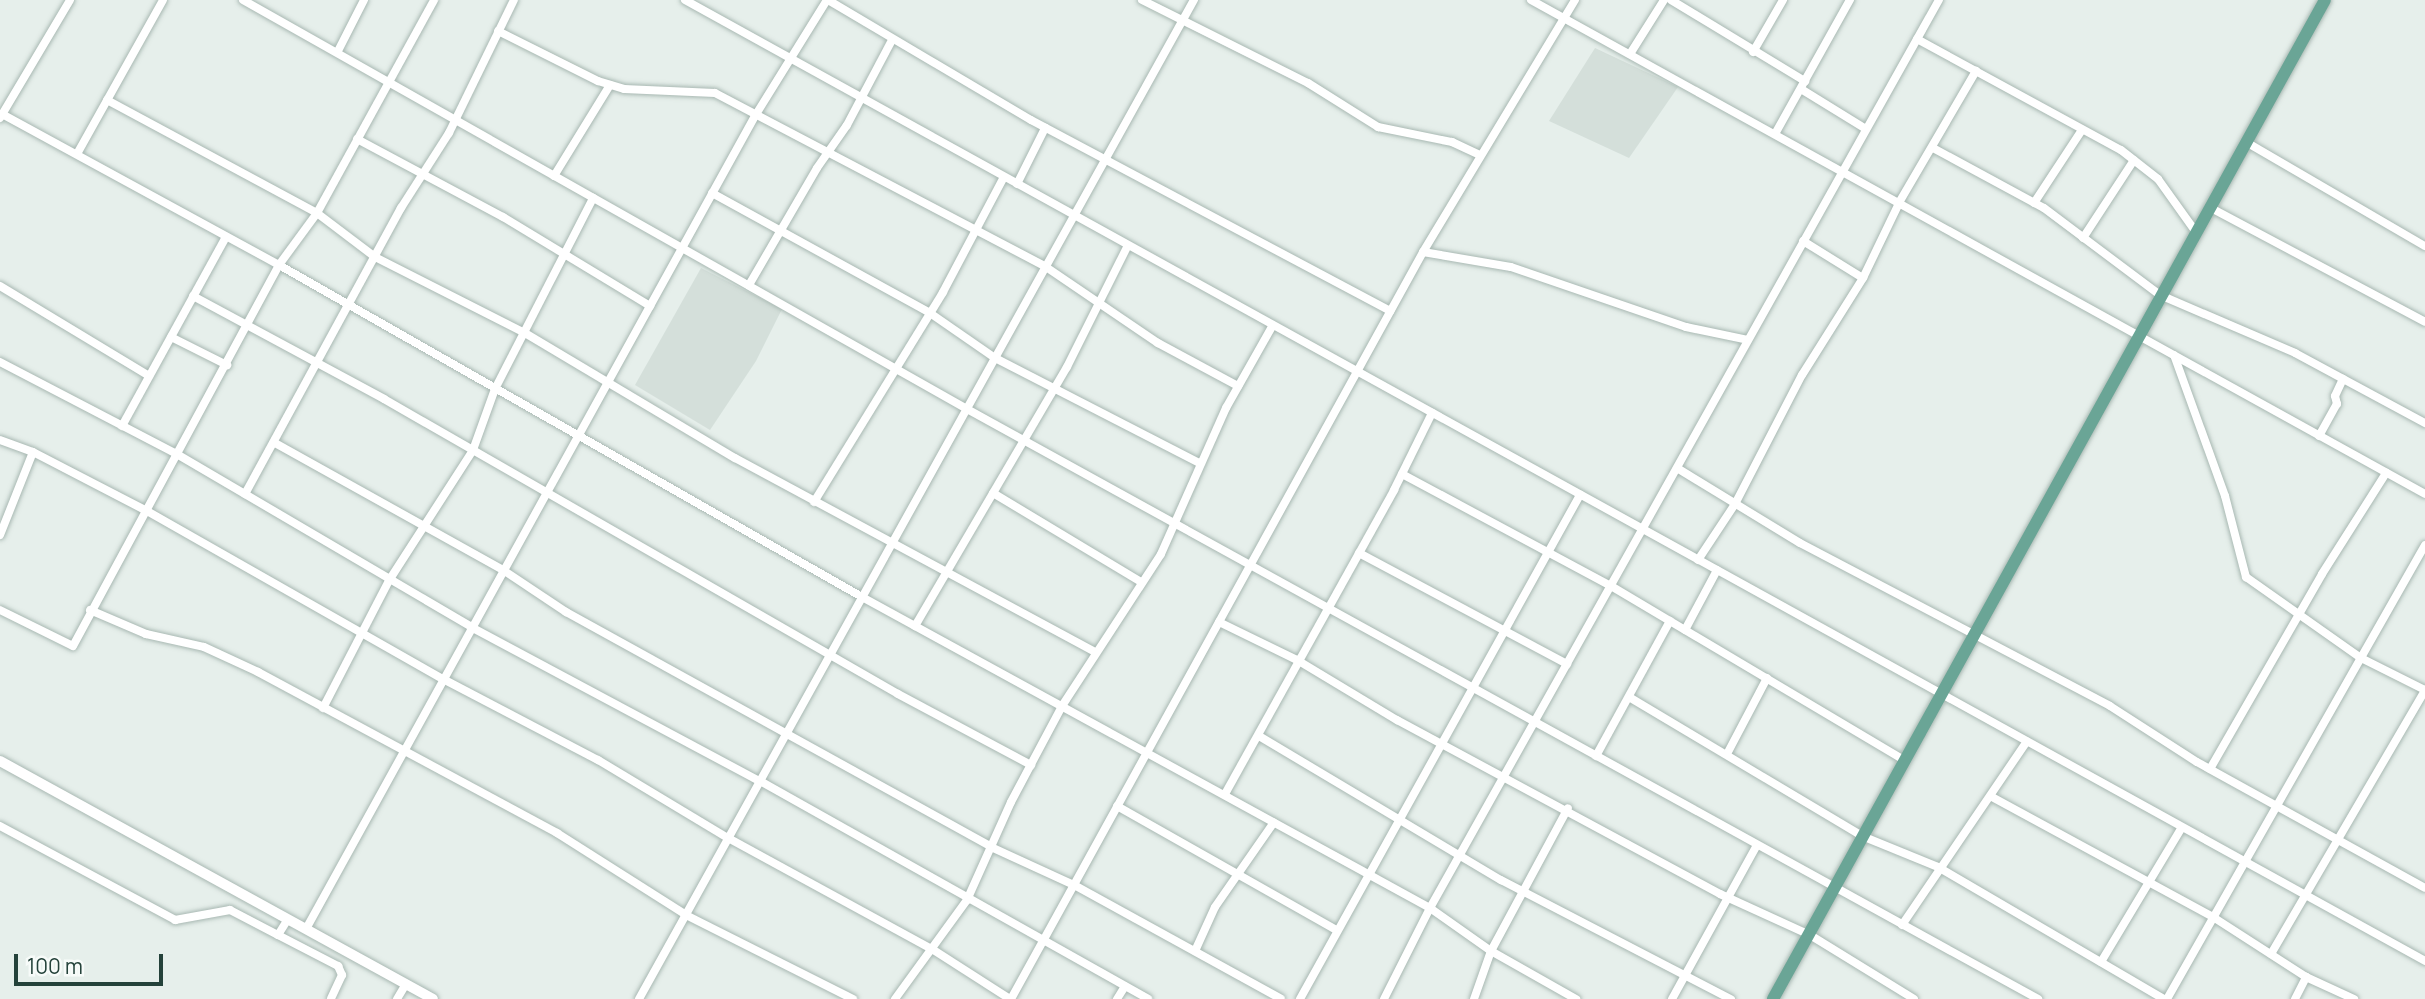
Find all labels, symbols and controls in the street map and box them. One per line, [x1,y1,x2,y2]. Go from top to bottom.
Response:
scale bar [18,940,166,984]
text: 100 m [27,952,83,980]

